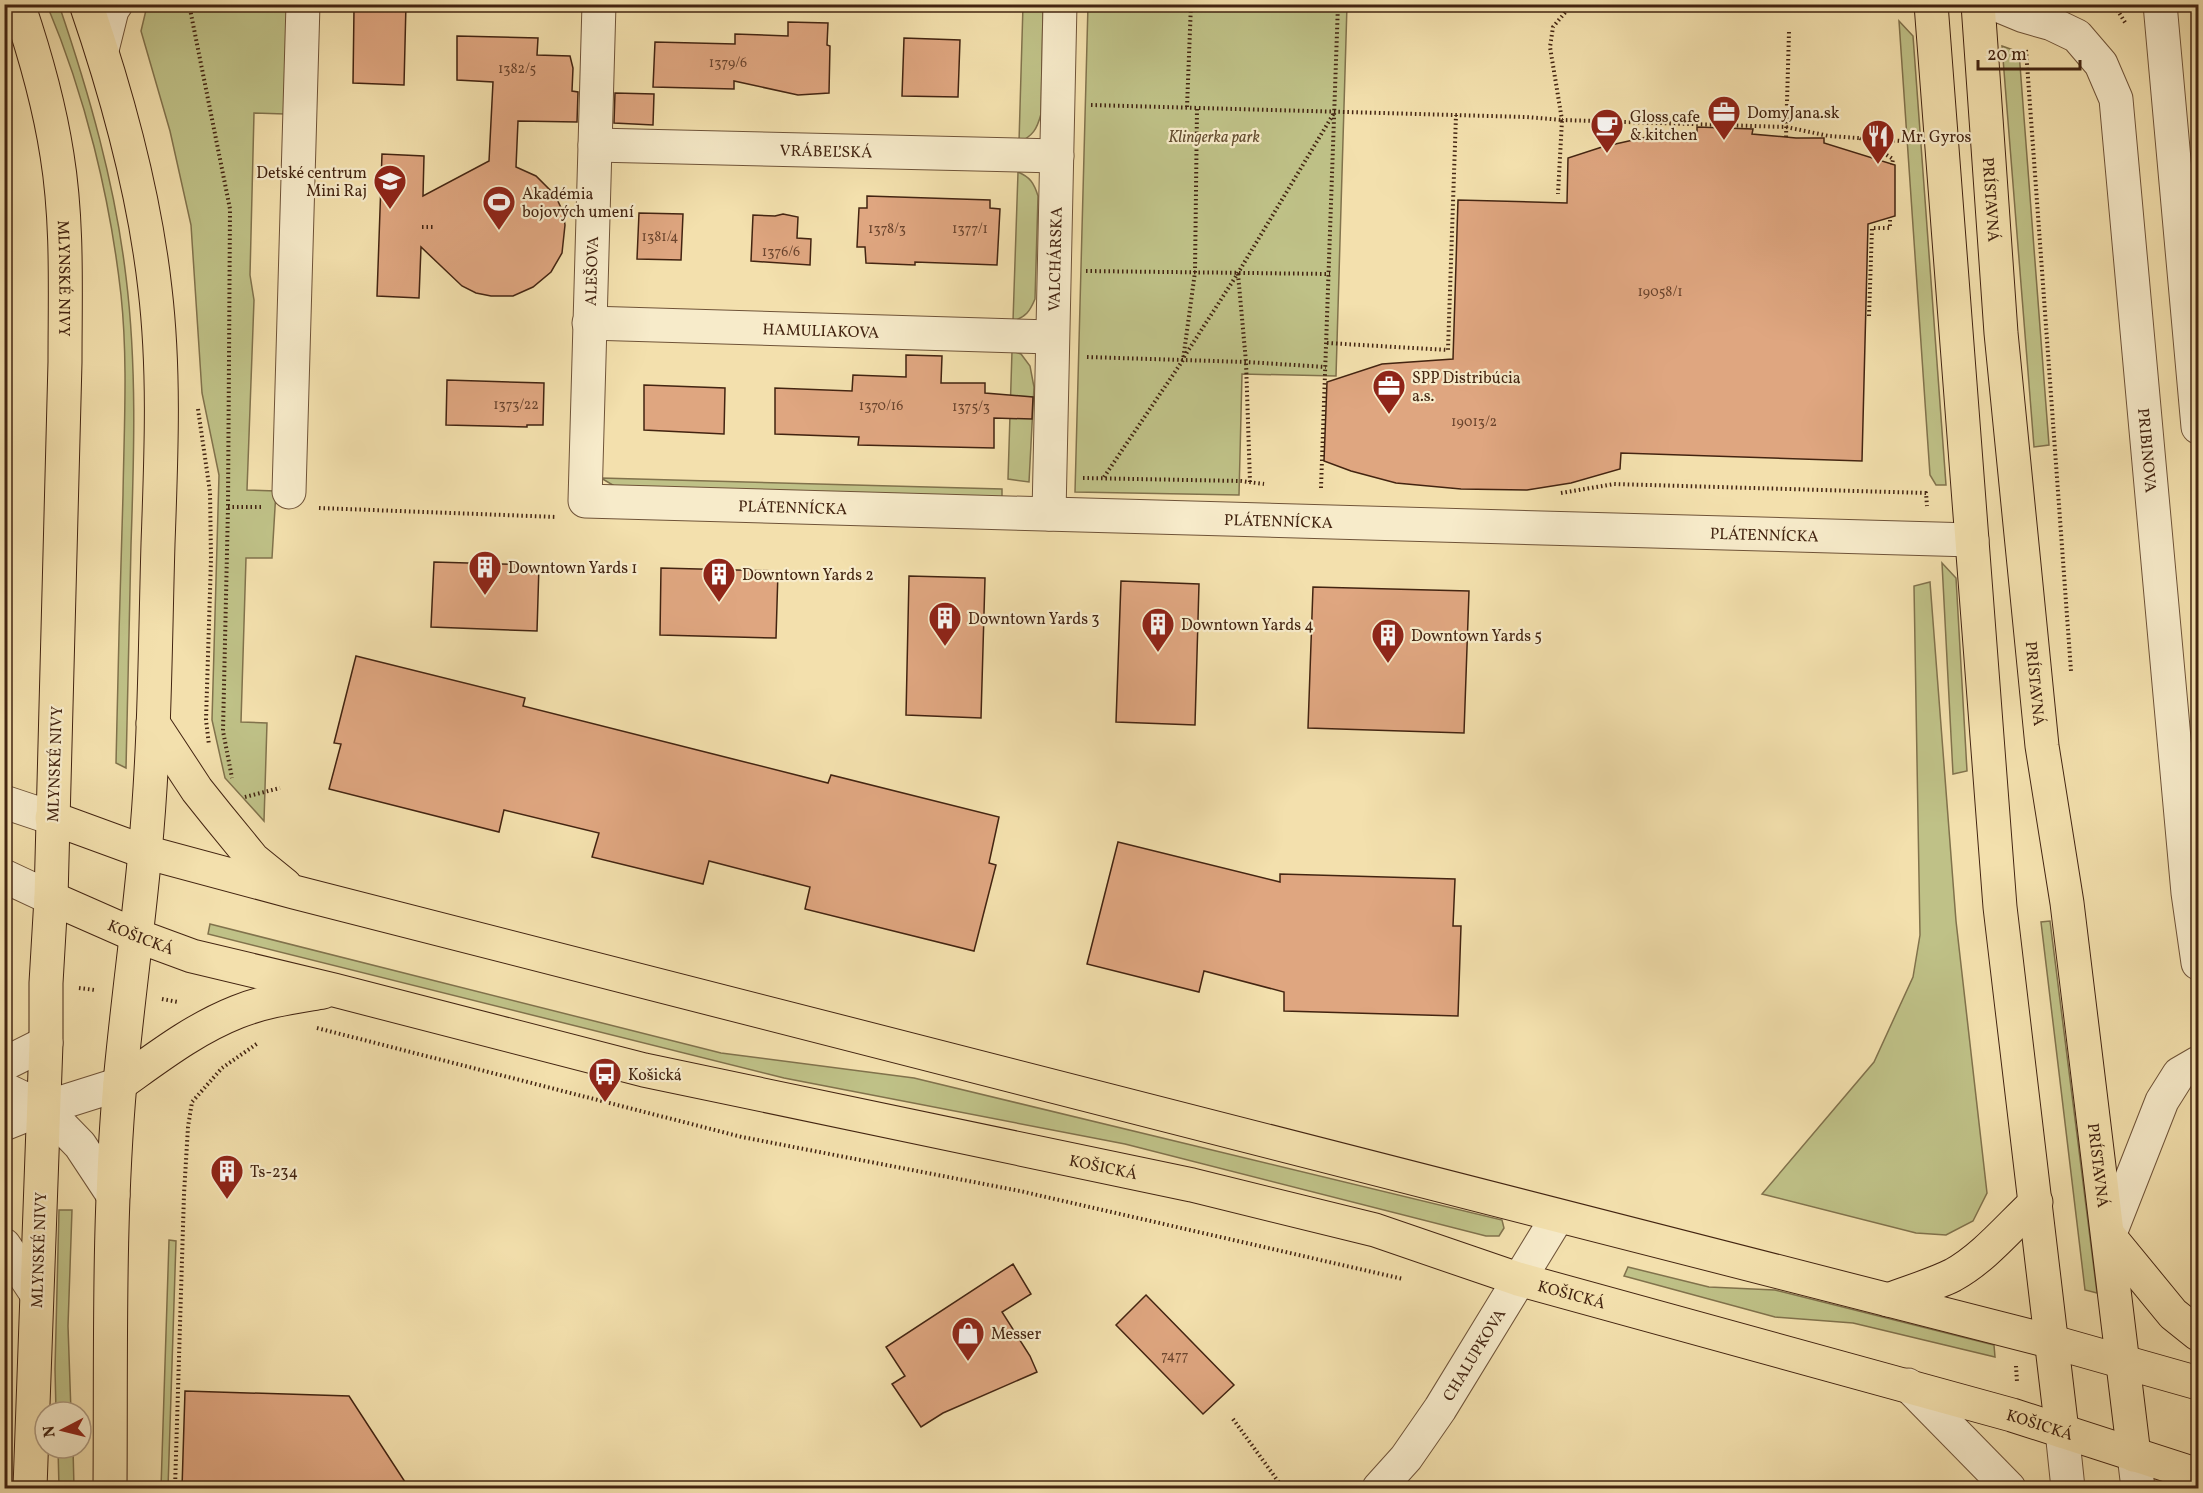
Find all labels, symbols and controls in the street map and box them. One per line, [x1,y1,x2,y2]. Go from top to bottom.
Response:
scale bar [1978,33,2080,71]
text: 20 m [1987,43,2027,68]
house number: 1379/6 [709,54,747,73]
house number: 1382/5 [498,60,536,79]
office icon: DomyJana.sk [1706,94,1742,141]
place label: DomyJana.sk [1747,103,1840,125]
cafe icon: Gloss cafe & kitchen [1589,107,1625,154]
place label: Gloss cafe & kitchen [1630,107,1700,147]
restaurant icon: Mr. Gyros [1860,118,1896,165]
park label: Klingerka park [1168,127,1260,149]
place label: Mr. Gyros [1901,127,1972,149]
street label: VRÁBEĽSKÁ [779,140,873,165]
street label: PRÍSTAVNÁ [1976,156,2004,243]
place label: Detské centrum Mini Raj [256,163,367,203]
school or university icon: Detské centrum Mini Raj [372,163,408,210]
sports icon: Akadémia bojových umení [481,184,517,231]
place label: Akadémia bojových umení [522,184,634,224]
street label: VALCHÁRSKA [1044,206,1069,312]
street label: MLYNSKÉ NIVY [51,220,74,337]
house number: 1378/3 [868,220,906,239]
house number: 1377/1 [952,220,988,239]
house number: 1381/4 [642,228,678,247]
street label: ALEŠOVA [580,236,605,307]
house number: 1376/6 [762,243,800,262]
house number: 19058/1 [1637,283,1683,302]
street label: HAMULIAKOVA [762,319,880,345]
office icon: SPP Distribúcia a.s. [1371,368,1407,415]
place label: SPP Distribúcia a.s. [1412,368,1521,408]
house number: 1373/22 [493,396,539,415]
house number: 1370/16 [859,397,903,416]
house number: 1375/3 [952,398,990,417]
street label: PRIBINOVA [2131,407,2161,494]
house number: 19013/2 [1451,413,1497,432]
street label: PLÁTENNÍCKA [738,496,847,521]
street label: PLÁTENNÍCKA [1224,510,1333,535]
street label: PLÁTENNÍCKA [1709,524,1819,549]
building icon: Downtown Yards 1 [467,549,503,596]
building icon: Downtown Yards 2 [701,556,737,603]
place label: Downtown Yards 1 [508,558,637,580]
place label: Downtown Yards 2 [742,565,874,587]
building icon: Downtown Yards 3 [927,600,963,647]
building icon: Downtown Yards 4 [1140,606,1176,653]
place label: Downtown Yards 3 [968,609,1099,631]
place label: Downtown Yards 4 [1181,615,1314,637]
building icon: Downtown Yards 5 [1370,617,1406,664]
place label: Downtown Yards 5 [1411,626,1542,648]
street label: PRÍSTAVNÁ [2019,640,2049,727]
street label: MLYNSKÉ NIVY [43,706,69,823]
street label: KOŠICKÁ [104,915,176,961]
bus stop icon: Košická [587,1056,623,1103]
place label: Košická [628,1065,682,1087]
street label: PRÍSTAVNÁ [2081,1122,2113,1209]
street label: KOŠICKÁ [1067,1150,1139,1186]
building icon: Ts-234 [209,1153,245,1200]
place label: Ts-234 [250,1162,298,1184]
street label: MLYNSKÉ NIVY [27,1192,53,1309]
street label: KOŠICKÁ [1535,1276,1607,1316]
street label: CHALUPKOVA [1438,1305,1512,1406]
shop icon: Messer [950,1315,986,1362]
place label: Messer [991,1324,1041,1346]
house number: 7477 [1161,1347,1189,1366]
north arrow [33,1400,93,1460]
street label: KOŠICKÁ [2004,1405,2076,1447]
text: N [38,1424,62,1439]

